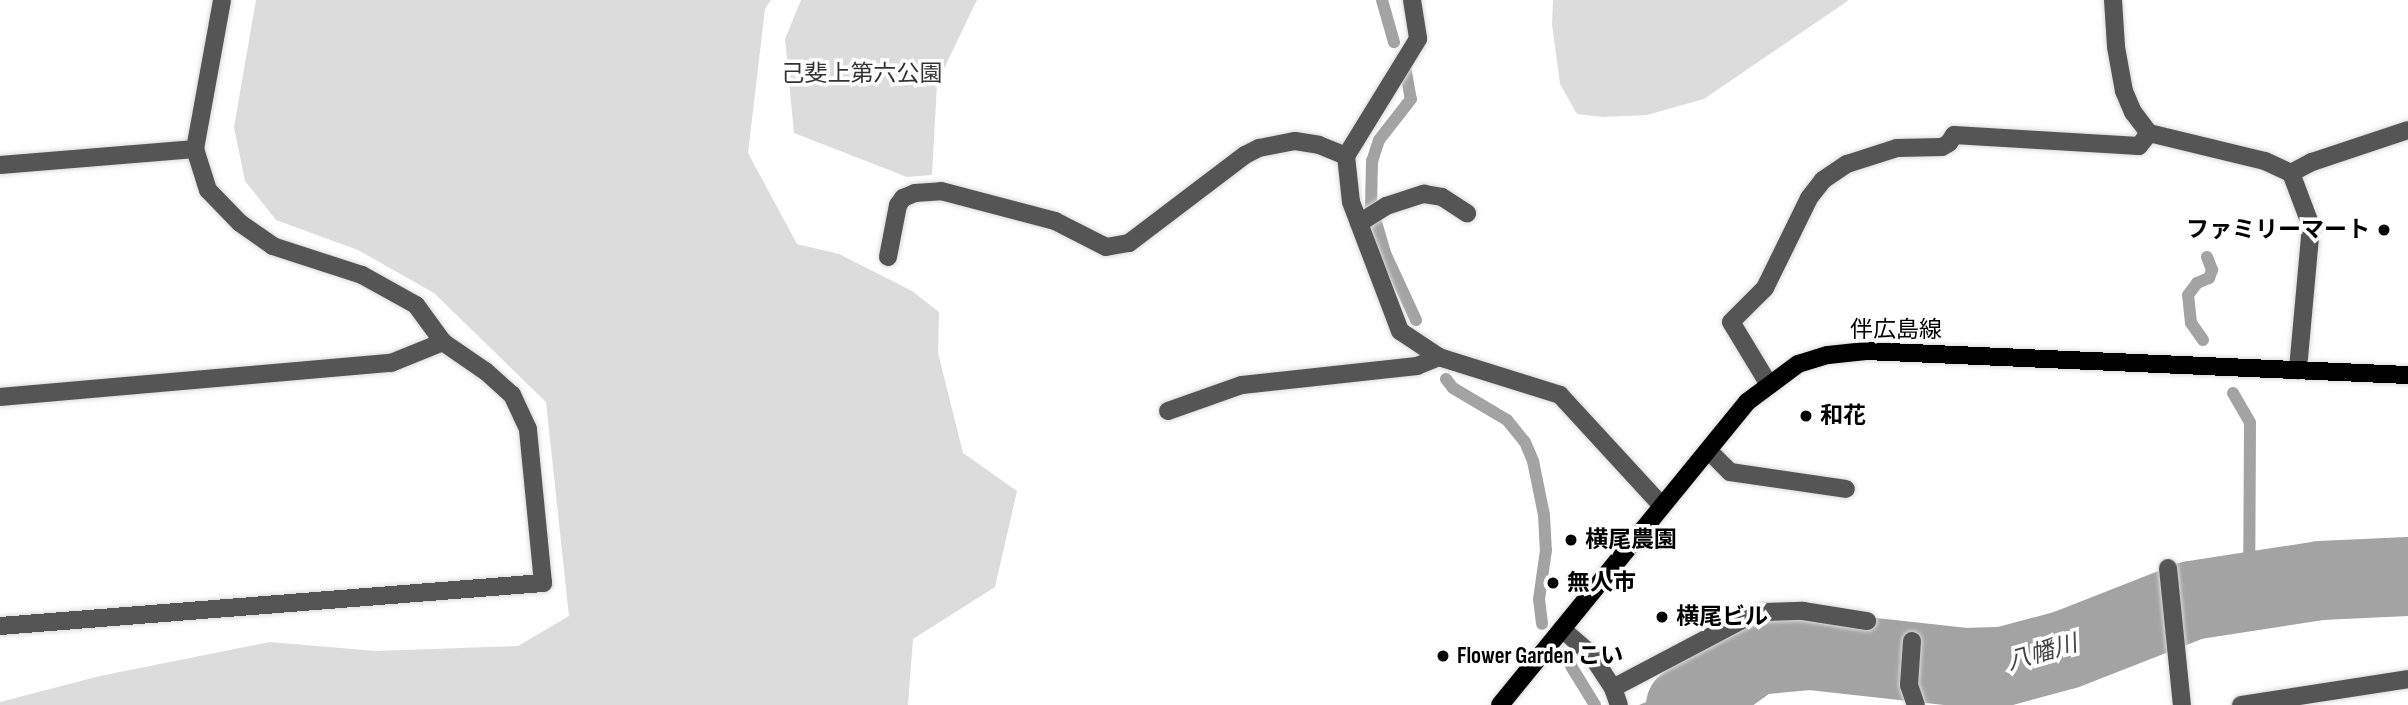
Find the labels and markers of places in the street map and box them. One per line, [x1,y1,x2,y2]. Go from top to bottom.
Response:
place label: ファミリーマート [2186,216,2370,244]
marker: ファミリーマート [2376,222,2392,238]
place label: 和花 [1820,402,1866,430]
marker: 和花 [1798,408,1814,424]
place label: 横尾農園 [1585,526,1677,554]
marker: 横尾農園 [1563,532,1579,548]
place label: 無人市 [1567,569,1636,597]
marker: 無人市 [1545,575,1561,591]
place label: 横尾ビル [1676,603,1768,631]
marker: 横尾ビル [1654,609,1670,625]
place label: Flower Garden こい [1457,642,1623,670]
marker: Flower Garden こい [1435,648,1451,664]

